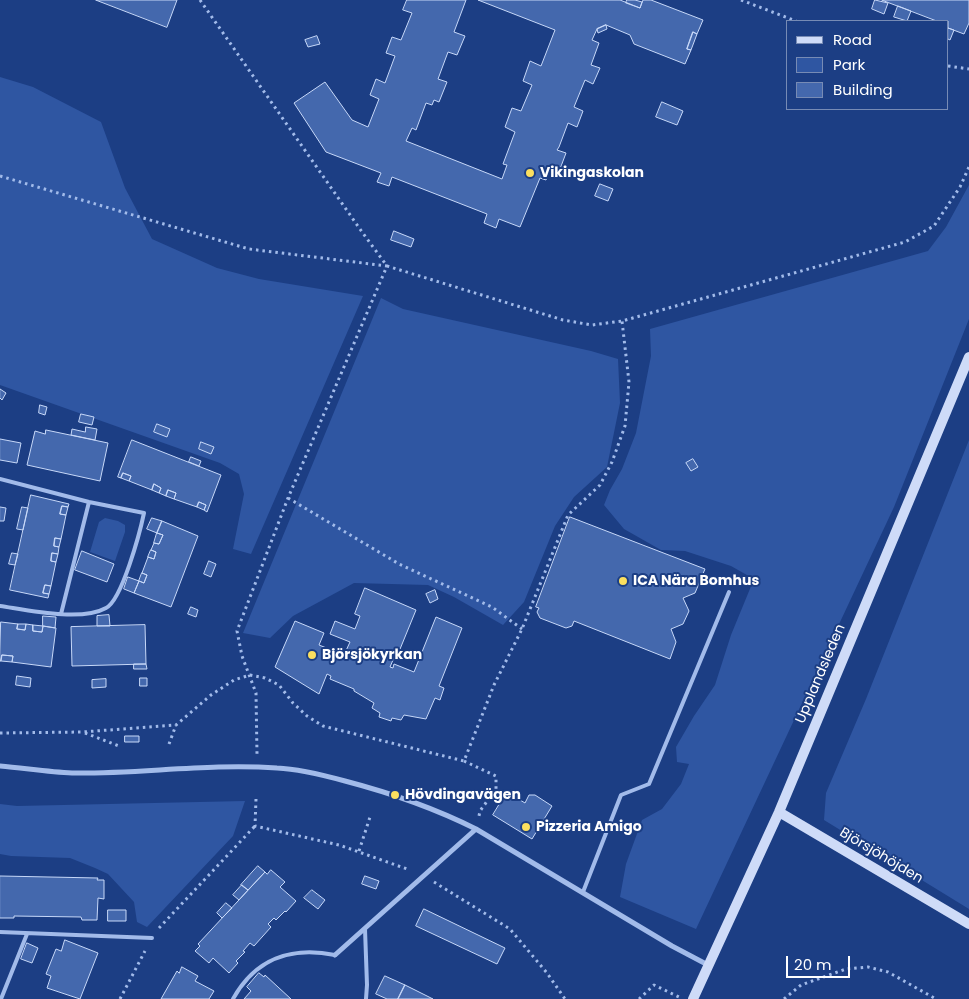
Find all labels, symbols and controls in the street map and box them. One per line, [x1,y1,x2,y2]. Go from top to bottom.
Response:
legend [786,20,949,110]
text: Road [833,29,872,50]
text: Park [833,54,865,75]
text: Building [833,79,893,100]
place label: Vikingaskolan [540,165,644,181]
marker: Vikingaskolan [524,167,536,179]
place label: ICA Nära Bomhus [633,573,759,589]
marker: ICA Nära Bomhus [617,575,629,587]
street label: Upplandsleden [793,622,849,726]
place label: Björsjökyrkan [322,647,422,663]
marker: Björsjökyrkan [306,649,318,661]
place label: Hövdingavägen [405,787,521,803]
marker: Hövdingavägen [389,789,401,801]
place label: Pizzeria Amigo [536,819,642,835]
marker: Pizzeria Amigo [520,821,532,833]
street label: Björsjöhöjden [836,824,926,888]
scale bar [789,946,853,978]
text: 20 m [794,954,832,975]

